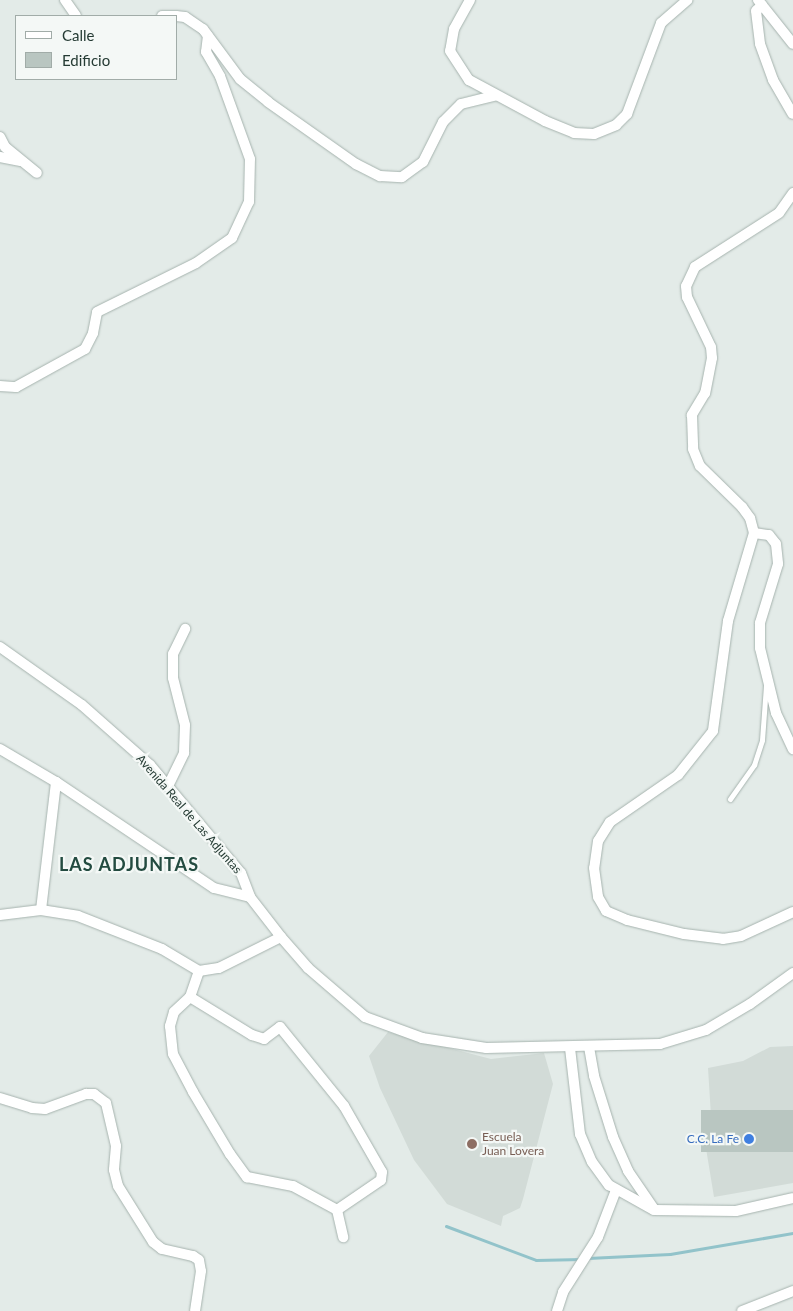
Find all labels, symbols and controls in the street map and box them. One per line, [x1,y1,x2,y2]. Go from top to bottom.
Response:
legend [15,15,178,80]
text: Calle [62,26,94,44]
text: Edificio [62,51,110,69]
street label: Avenida Real de Las Adjuntas [133,751,245,877]
district label: LAS ADJUNTAS [57,853,201,875]
place label: Escuela Juan Lovera [482,1130,544,1158]
place label: C.C. La Fe [687,1132,739,1146]
marker: C.C. La Fe [743,1133,755,1145]
marker: Escuela Juan Lovera [466,1138,478,1150]

